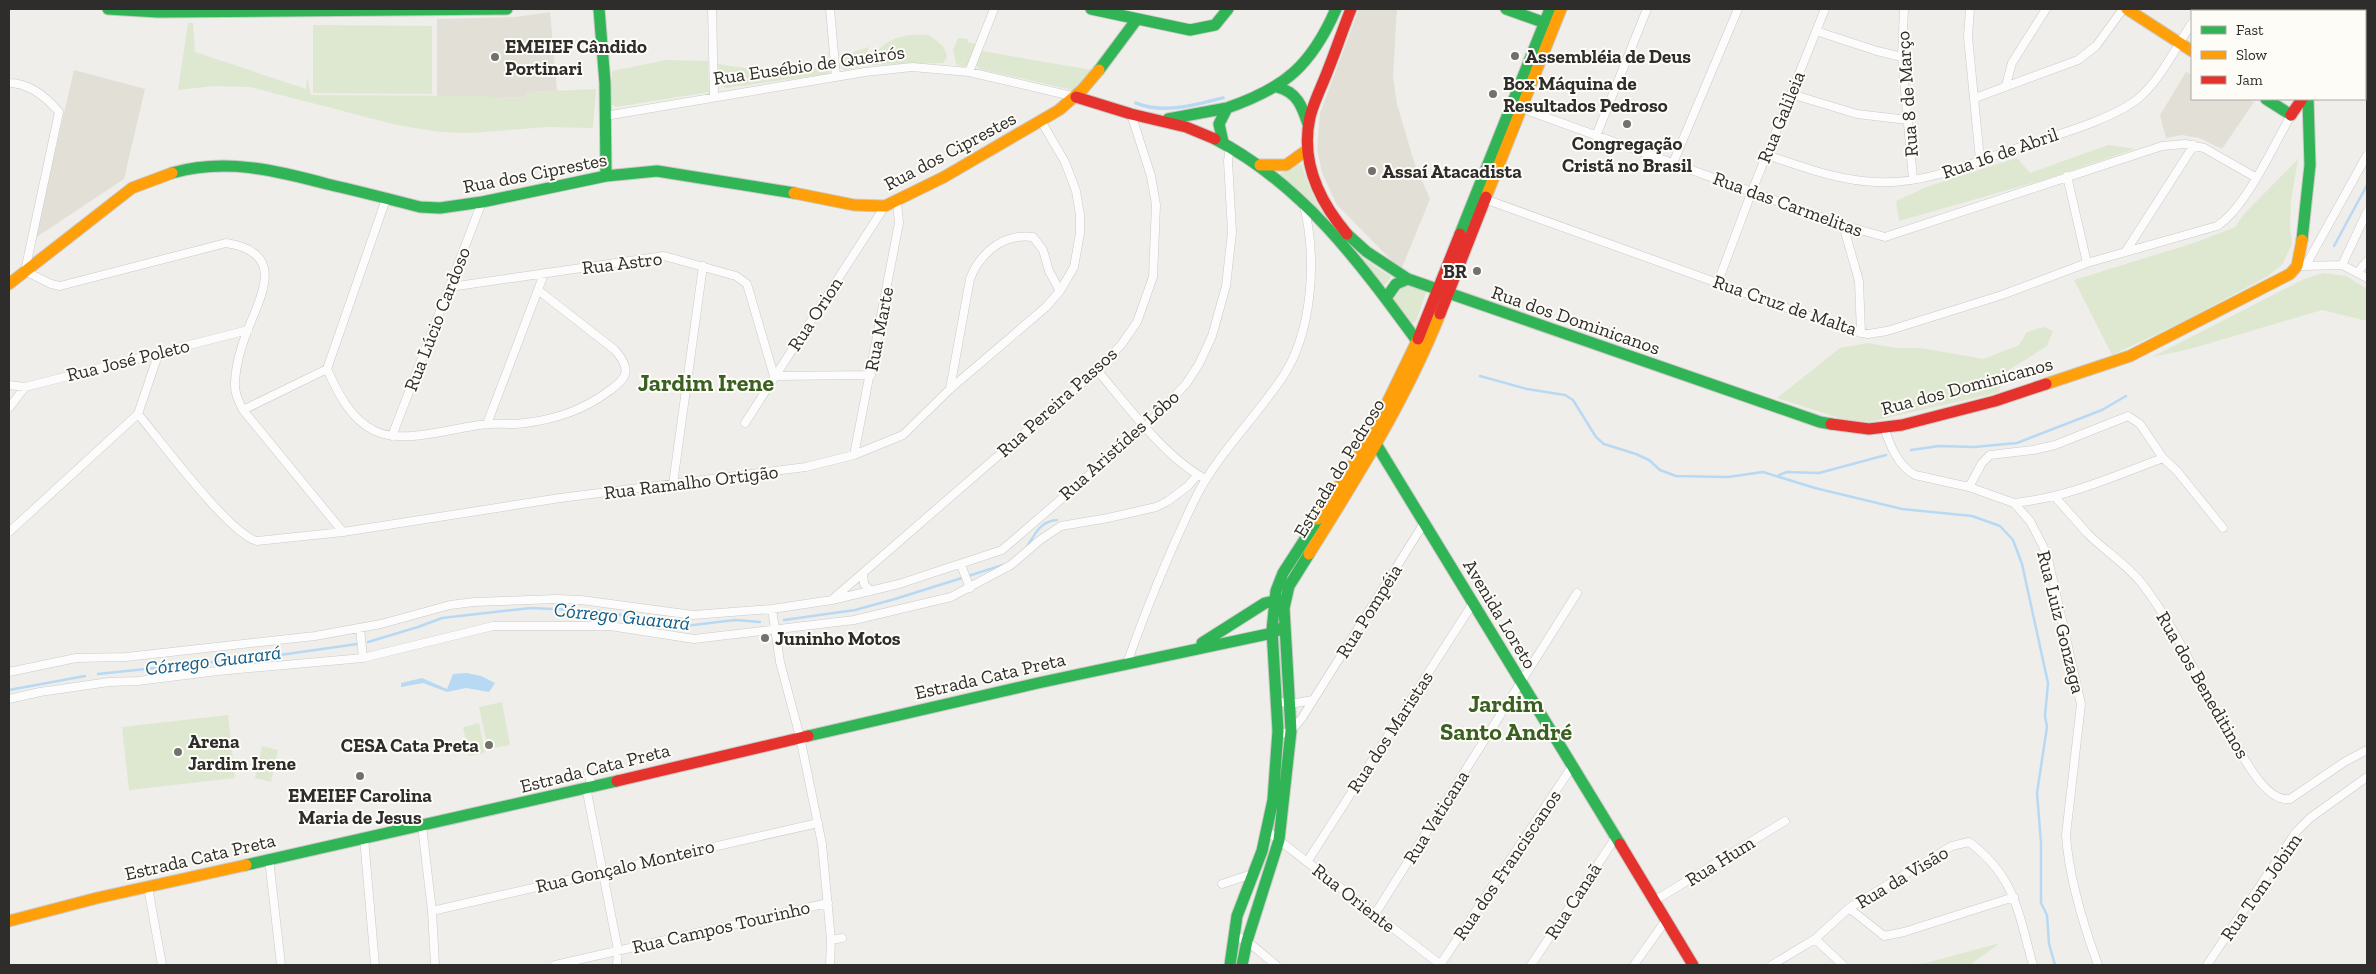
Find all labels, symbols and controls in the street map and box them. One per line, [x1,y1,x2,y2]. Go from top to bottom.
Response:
legend [2191,10,2366,100]
text: Fast [2236,21,2264,39]
street label: Rua 8 de Março [1891,30,1923,158]
place label: EMEIEF Cândido Portinari [505,35,647,80]
street label: Rua Eusébio de Queirós [712,40,906,90]
place label: Assembléia de Deus [1525,45,1691,68]
text: Slow [2236,46,2268,64]
marker: Assembléia de Deus [1509,50,1521,62]
marker: EMEIEF Cândido Portinari [489,51,501,63]
street label: Rua Galileia [1752,68,1810,166]
text: Jam [2236,71,2263,89]
place label: Box Máquina de Resultados Pedroso [1503,72,1668,117]
marker: Box Máquina de Resultados Pedroso [1487,88,1499,100]
street label: Rua dos Ciprestes [880,107,1020,195]
marker: Congregação Cristã no Brasil [1621,118,1633,130]
street label: Rua 16 de Abril [1939,122,2061,184]
place label: Congregação Cristã no Brasil [1562,132,1693,177]
street label: Rua dos Ciprestes [461,148,609,198]
place label: Assaí Atacadista [1382,160,1522,183]
marker: Assaí Atacadista [1366,165,1378,177]
street label: Rua das Carmelitas [1710,166,1866,242]
street label: Rua Lúcio Cardoso [399,243,475,394]
street label: Rua Astro [581,247,664,279]
place label: BR [1443,260,1467,283]
marker: BR [1471,265,1483,277]
street label: Rua Cruz de Malta [1710,270,1860,340]
street label: Rua Orion [783,273,847,355]
street label: Rua dos Dominicanos [1489,280,1663,360]
street label: Rua Marte [860,285,898,373]
street label: Rua José Poleto [64,334,192,386]
street label: Rua Pereira Passos [992,342,1122,462]
street label: Rua dos Dominicanos [1879,352,2055,420]
district label: Jardim Irene [638,368,775,397]
street label: Rua Aristídes Lôbo [1054,385,1184,505]
street label: Estrada do Pedroso [1289,394,1390,542]
street label: Rua Ramalho Ortigão [602,460,780,504]
street label: Rua Luiz Gonzaga [2032,548,2090,696]
street label: Avenida Loreto [1458,555,1542,673]
street label: Rua Pompéia [1331,560,1407,662]
water label: Córrego Guarará [553,597,691,635]
street label: Rua dos Beneditinos [2152,607,2254,763]
place label: Juninho Motos [775,627,901,650]
marker: Juninho Motos [759,632,771,644]
water label: Córrego Guarará [144,640,282,680]
street label: Estrada Cata Preta [913,648,1067,704]
street label: Rua dos Maristas [1342,667,1438,797]
district label: Jardim Santo André [1440,689,1573,746]
place label: Arena Jardim Irene [188,730,296,775]
place label: CESA Cata Preta [341,734,479,757]
street label: Estrada Cata Preta [518,738,672,798]
marker: CESA Cata Preta [483,739,495,751]
marker: Arena Jardim Irene [172,746,184,758]
street label: Rua Vaticana [1398,766,1474,868]
marker: EMEIEF Carolina Maria de Jesus [354,770,366,782]
place label: EMEIEF Carolina Maria de Jesus [288,784,432,829]
street label: Rua dos Franciscanos [1448,785,1566,945]
street label: Rua Tom Jobim [2215,828,2307,945]
street label: Estrada Cata Preta [123,829,277,885]
street label: Rua Hum [1681,831,1759,891]
street label: Rua Gonçalo Monteiro [533,834,717,898]
street label: Rua da Visão [1852,840,1953,914]
street label: Rua Canaã [1540,858,1606,944]
street label: Rua Oriente [1308,859,1400,938]
street label: Rua Campos Tourinho [630,895,812,959]

